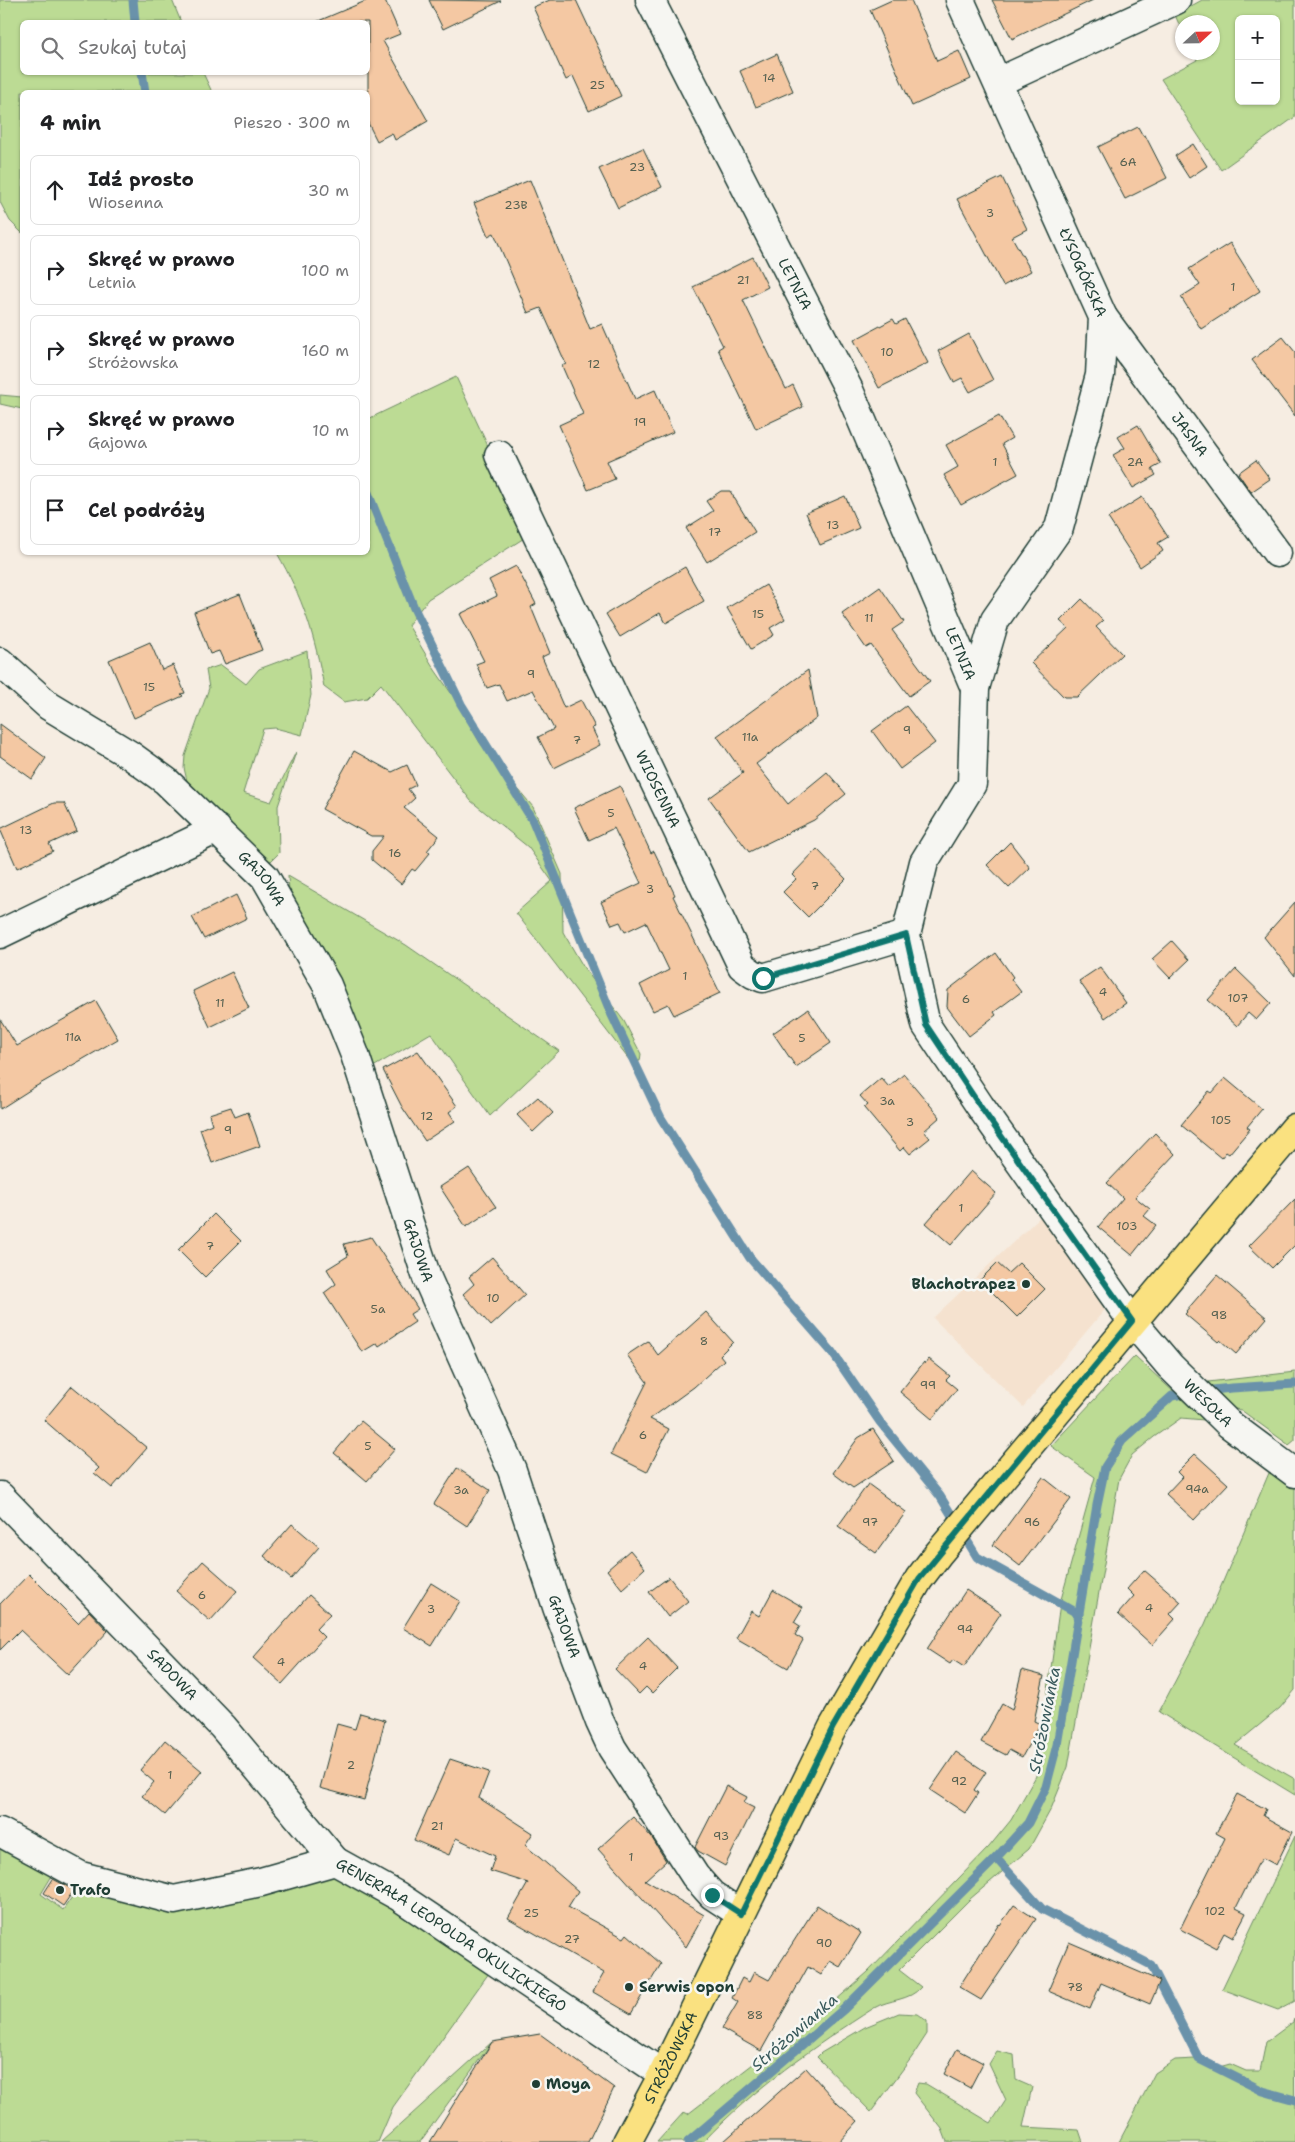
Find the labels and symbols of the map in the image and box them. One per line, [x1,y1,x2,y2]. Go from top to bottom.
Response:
north arrow [1175,15,1220,60]
house number: 14 [763,70,775,86]
house number: 25 [589,77,605,93]
house number: 6A [1120,154,1137,170]
house number: 23 [629,159,645,175]
house number: 23B [504,197,528,213]
house number: 3 [986,205,994,221]
street label: ŁYSOGÓRSKA [1054,224,1112,320]
street label: LETNIA [773,255,817,314]
house number: 21 [737,272,749,288]
house number: 1 [1230,279,1236,295]
house number: 10 [880,344,894,360]
house number: 12 [588,356,600,372]
street label: JASNA [1167,408,1213,461]
house number: 19 [634,414,646,430]
house number: 1 [992,454,998,470]
house number: 2A [1127,454,1144,470]
house number: 13 [827,517,839,533]
house number: 17 [709,524,721,540]
house number: 15 [752,606,764,622]
house number: 11 [864,610,874,626]
street label: LETNIA [940,624,981,683]
house number: 9 [527,666,535,682]
house number: 15 [143,679,155,695]
house number: 9 [903,722,911,738]
house number: 11a [742,729,759,745]
house number: 7 [573,732,581,748]
street label: WIOSENNA [631,747,685,831]
house number: 5 [607,805,615,821]
house number: 13 [20,822,32,838]
house number: 16 [388,845,402,861]
street label: GAJOWA [234,846,290,910]
house number: 7 [811,878,819,894]
house number: 3 [646,881,654,897]
route start [752,967,775,990]
house number: 1 [682,968,688,984]
house number: 4 [1099,984,1107,1000]
house number: 107 [1228,990,1248,1006]
house number: 6 [962,991,970,1007]
house number: 11 [215,995,225,1011]
house number: 11a [65,1029,82,1045]
house number: 5 [798,1030,806,1046]
house number: 3a [879,1093,895,1109]
house number: 12 [421,1108,433,1124]
house number: 105 [1211,1112,1231,1128]
house number: 3 [906,1114,914,1130]
house number: 9 [224,1122,232,1138]
house number: 1 [958,1200,964,1216]
street label: GAJOWA [398,1216,438,1285]
house number: 103 [1117,1218,1137,1234]
house number: 7 [206,1238,214,1254]
place label: Blachotrapez [911,1274,1016,1294]
marker: Blachotrapez [1020,1278,1032,1290]
house number: 10 [486,1290,500,1306]
house number: 5a [371,1301,386,1317]
house number: 98 [1211,1307,1227,1323]
house number: 8 [700,1333,708,1349]
street label: WESOŁA [1179,1375,1237,1432]
house number: 99 [920,1377,936,1393]
house number: 6 [639,1427,647,1443]
house number: 5 [364,1438,372,1454]
house number: 94a [1185,1481,1209,1497]
house number: 3a [453,1482,469,1498]
house number: 97 [862,1514,878,1530]
house number: 96 [1024,1514,1040,1530]
house number: 6 [198,1587,206,1603]
street label: GAJOWA [544,1592,585,1661]
house number: 4 [1145,1600,1153,1616]
house number: 3 [427,1601,435,1617]
house number: 94 [957,1621,973,1637]
street label: SADOWA [143,1644,202,1705]
house number: 4 [277,1654,285,1670]
house number: 4 [639,1658,647,1674]
water label: Stróżowianka [1024,1665,1065,1775]
house number: 2 [347,1757,355,1773]
house number: 1 [167,1767,173,1783]
house number: 92 [951,1773,967,1789]
house number: 21 [431,1818,443,1834]
house number: 93 [713,1828,729,1844]
house number: 1 [628,1849,634,1865]
street label: GENERAŁA LEOPOLDA OKULICKIEGO [332,1854,571,2017]
place label: Trafo [70,1880,111,1900]
marker: Trafo [54,1884,66,1896]
route end [701,1884,724,1907]
house number: 102 [1205,1903,1225,1919]
house number: 25 [523,1905,539,1921]
house number: 27 [564,1931,580,1947]
house number: 90 [816,1935,832,1951]
place label: Serwis opon [639,1977,734,1997]
house number: 78 [1067,1979,1083,1995]
marker: Serwis opon [623,1981,635,1993]
water label: Stróżowianka [747,1989,842,2076]
house number: 88 [747,2007,763,2023]
street label: STRÓŻOWSKA [639,2008,702,2107]
place label: Moya [546,2074,591,2094]
marker: Moya [530,2078,542,2090]

